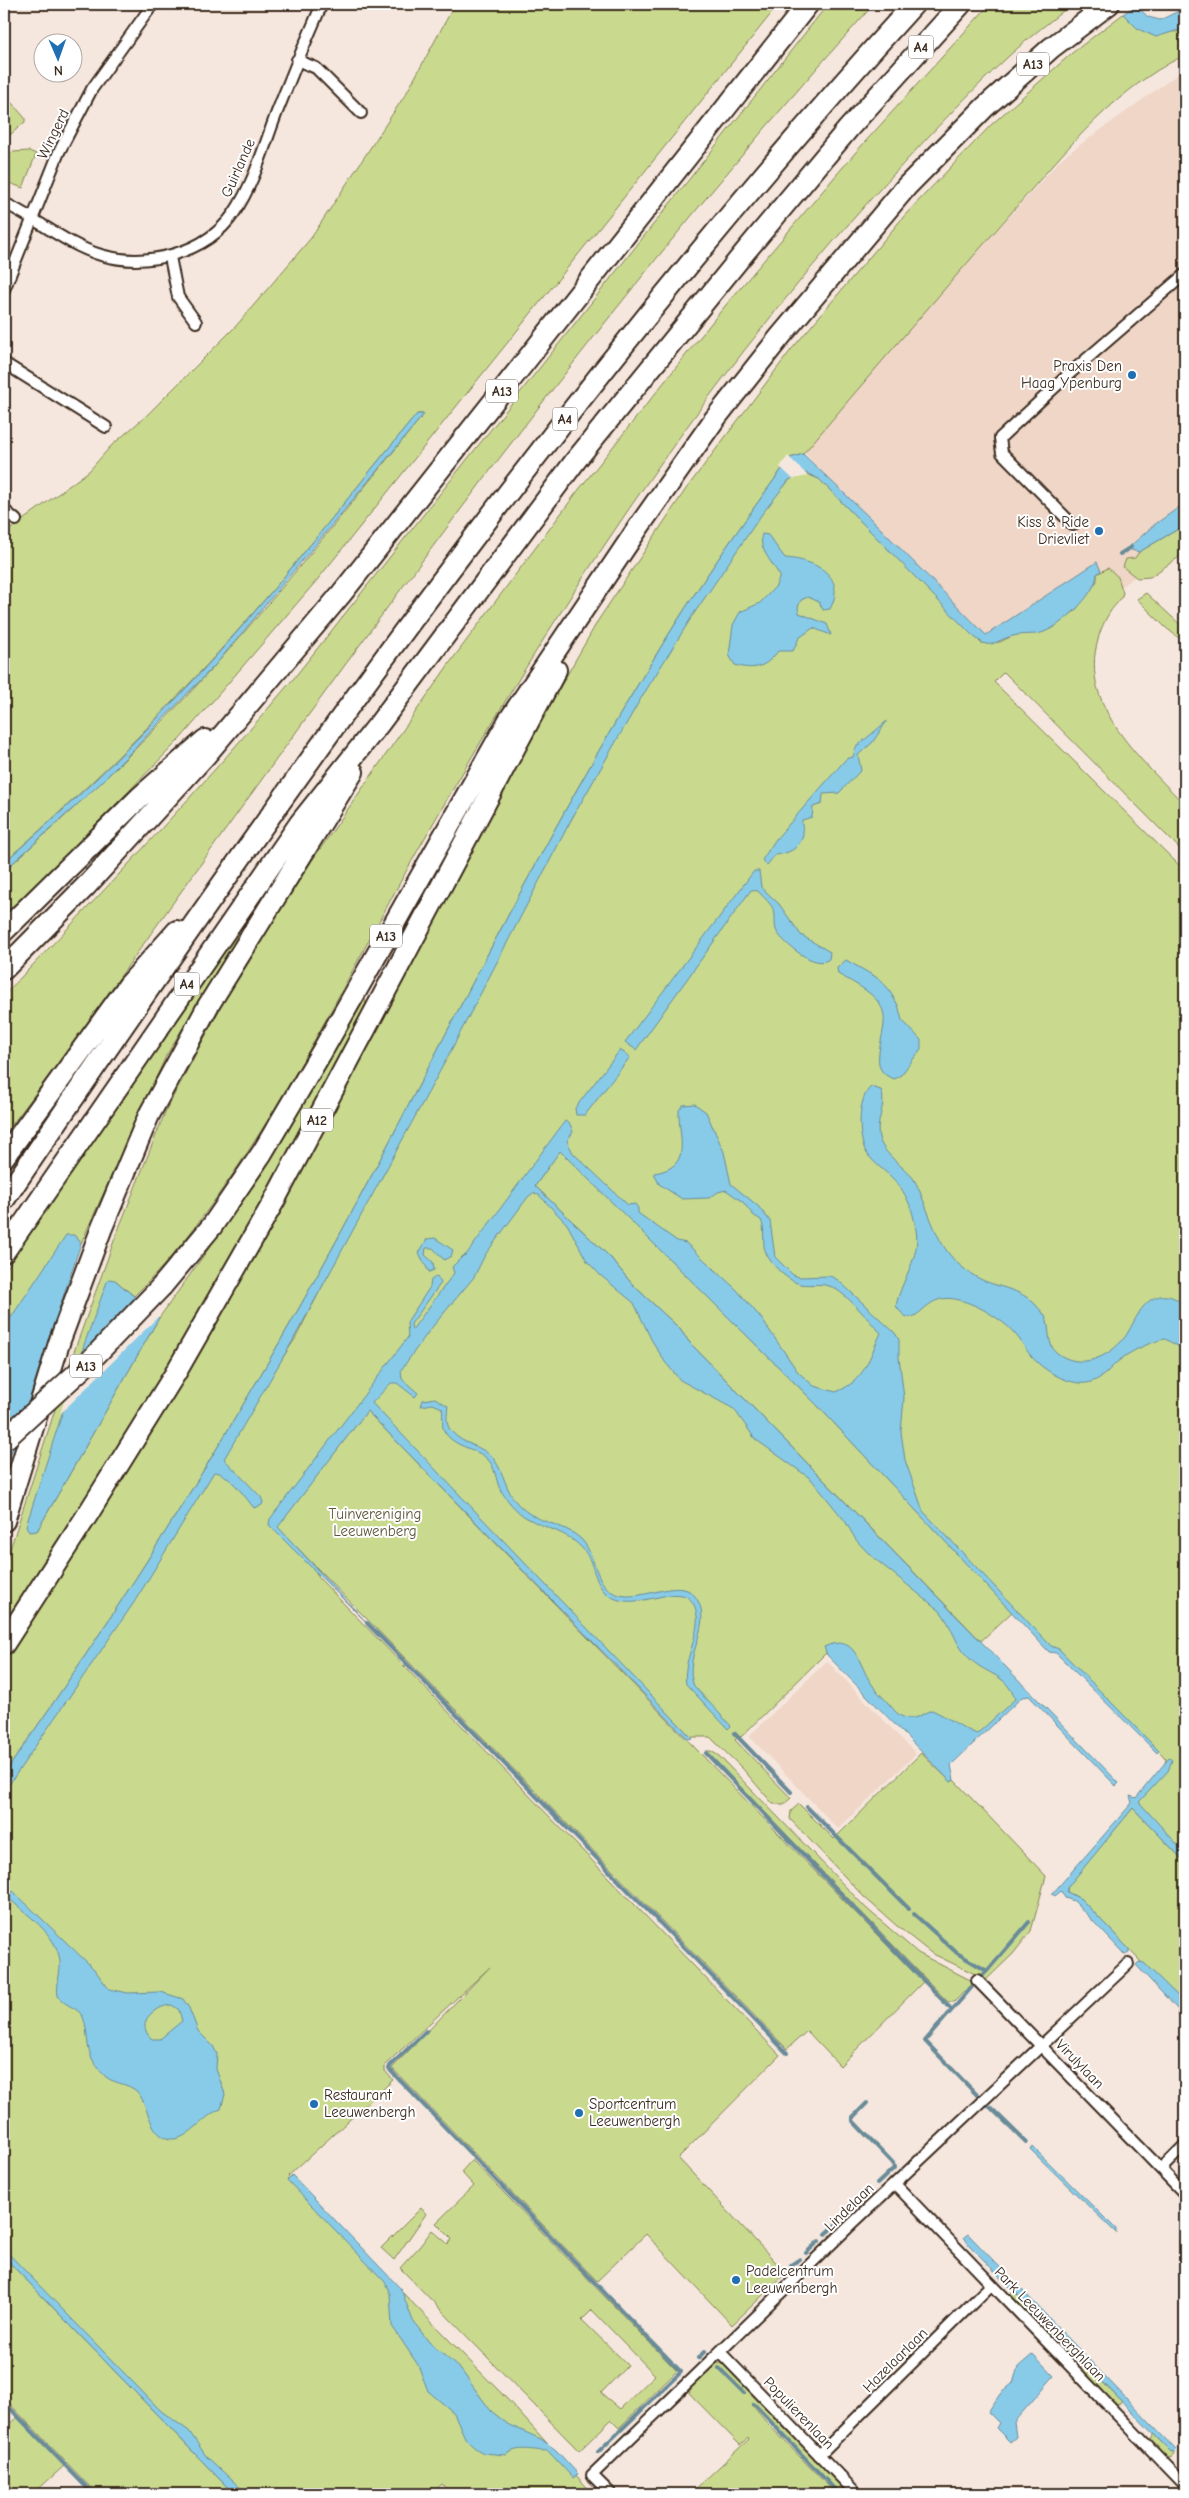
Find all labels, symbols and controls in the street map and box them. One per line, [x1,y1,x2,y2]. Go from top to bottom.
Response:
north arrow [32,32,82,82]
road number: A4 [908,36,934,58]
road number: A13 [1017,52,1049,76]
text: N [54,62,63,79]
street label: Wingerd [33,106,73,162]
street label: Guirlande [217,135,259,200]
place label: Praxis Den Haag Ypenburg [1021,357,1122,392]
marker: Praxis Den Haag Ypenburg [1126,369,1138,381]
road number: A13 [486,380,518,402]
road number: A4 [552,408,578,430]
place label: Kiss & Ride Drievliet [1017,513,1090,548]
marker: Kiss & Ride Drievliet [1093,525,1105,537]
road number: A13 [370,924,402,948]
road number: A4 [174,972,200,996]
road number: A12 [301,1108,333,1132]
road number: A13 [70,1354,102,1378]
park label: Tuinvereniging Leeuwenberg [328,1505,422,1540]
street label: Virulylaan [1052,2035,1108,2093]
place label: Restaurant Leeuwenbergh [324,2086,416,2121]
place label: Sportcentrum Leeuwenbergh [589,2095,681,2130]
marker: Restaurant Leeuwenbergh [308,2098,320,2110]
marker: Sportcentrum Leeuwenbergh [573,2107,585,2119]
street label: Lindelaan [821,2179,877,2235]
place label: Padelcentrum Leeuwenbergh [746,2262,838,2297]
street label: Park Leeuwenberghlaan [991,2263,1109,2385]
marker: Padelcentrum Leeuwenbergh [730,2274,742,2286]
street label: Hazelaarlaan [859,2324,931,2396]
street label: Populierenlaan [760,2373,838,2453]

